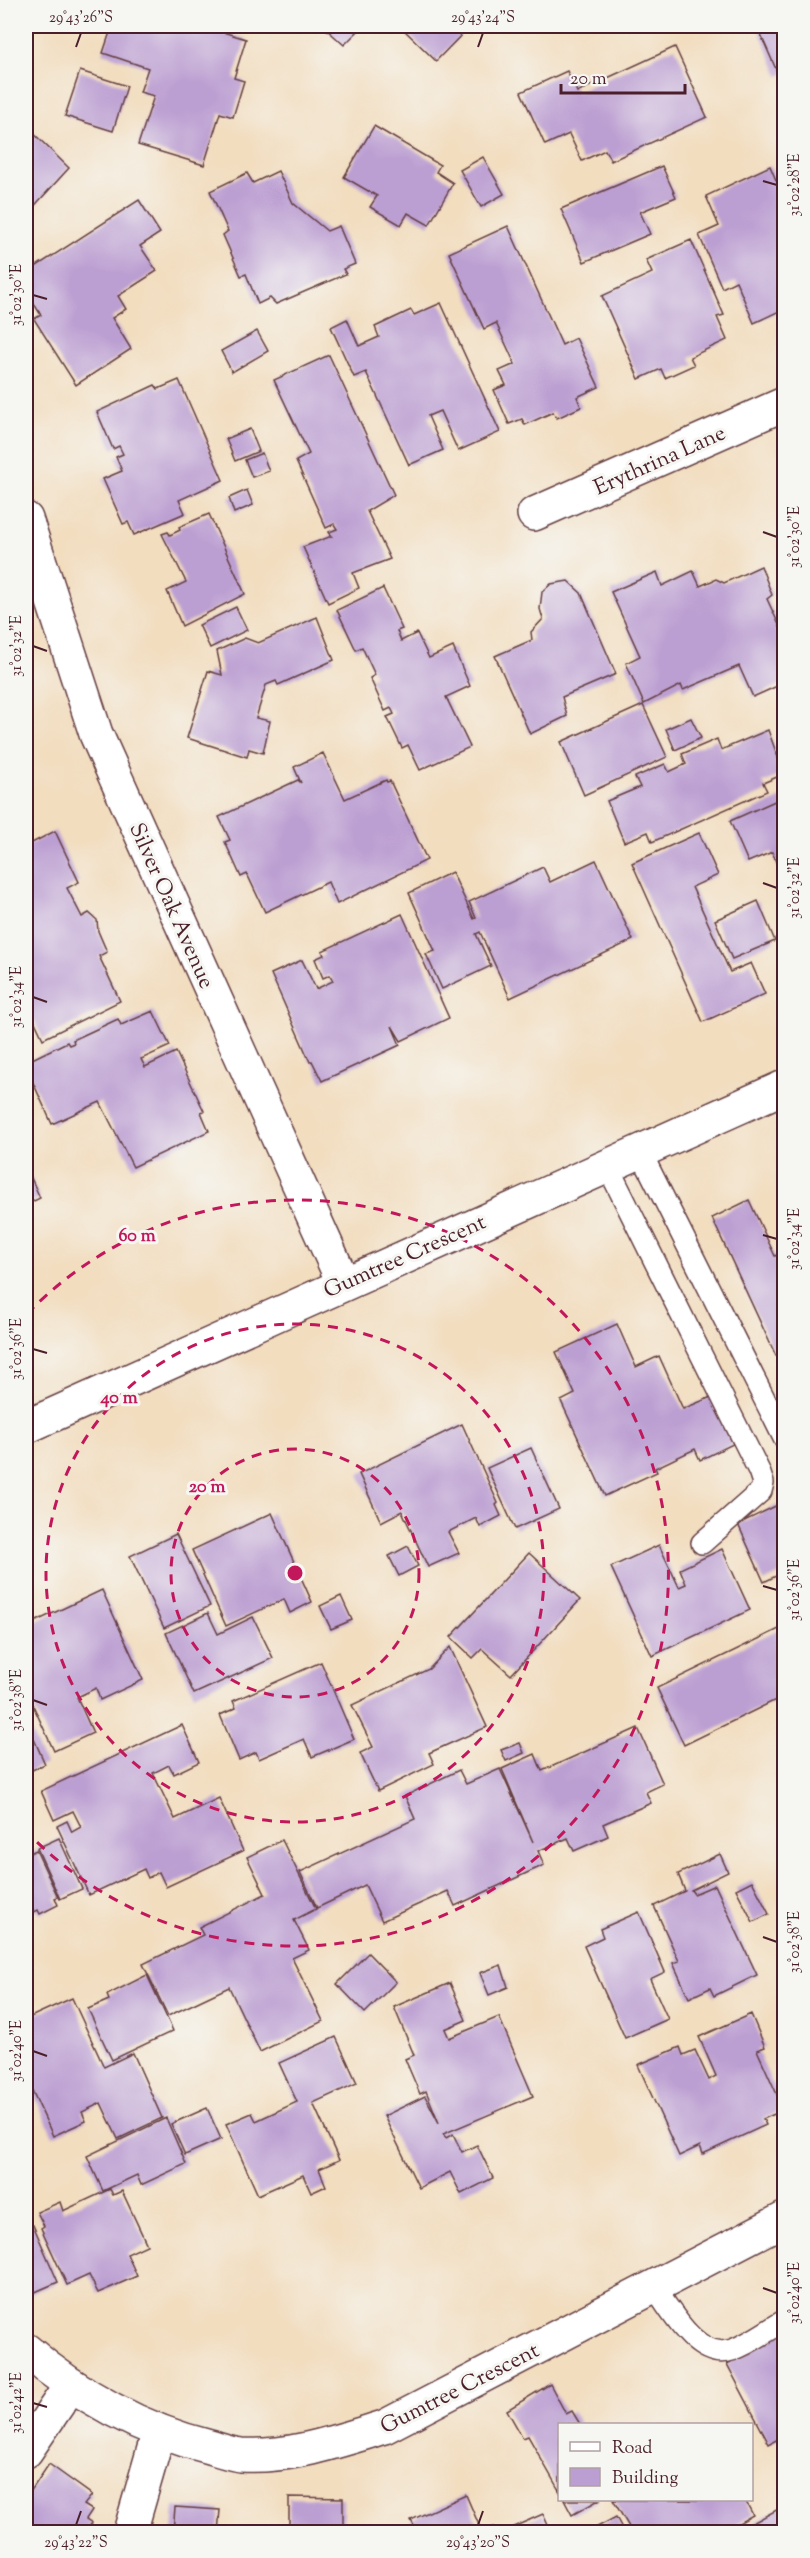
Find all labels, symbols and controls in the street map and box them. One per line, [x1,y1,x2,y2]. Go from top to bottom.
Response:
text: 29°43'26"S [49,8,113,29]
text: 29°43'24"S [451,8,515,29]
scale bar [561,57,686,95]
text: 20 m [570,67,607,93]
text: 31°02'28"E [785,153,806,217]
text: 31°02'30"E [7,264,28,326]
street label: Erythrina Lane [589,418,731,505]
text: 31°02'30"E [785,506,806,568]
text: 31°02'32"E [7,615,28,677]
street label: Silver Oak Avenue [119,818,221,994]
text: 31°02'32"E [785,857,806,919]
text: 31°02'34"E [7,966,28,1028]
street label: Gumtree Crescent [319,1207,492,1308]
text: 31°02'34"E [785,1208,806,1270]
text: 60 m [118,1224,156,1250]
text: 31°02'36"E [7,1318,28,1380]
text: 40 m [99,1386,138,1412]
text: 20 m [189,1475,225,1501]
text: 31°02'36"E [785,1559,806,1621]
centre of rings [285,1563,305,1583]
text: 31°02'38"E [7,1669,28,1731]
text: 31°02'38"E [785,1911,806,1973]
text: 31°02'40"E [7,2020,28,2082]
text: 31°02'40"E [785,2262,806,2324]
street label: Gumtree Crescent [375,2336,546,2444]
text: 31°02'42"E [7,2372,28,2434]
legend [558,2423,753,2501]
text: Road [612,2436,652,2462]
text: Building [612,2466,678,2492]
text: 29°43'22"S [44,2533,108,2554]
text: 29°43'20"S [446,2533,510,2554]

